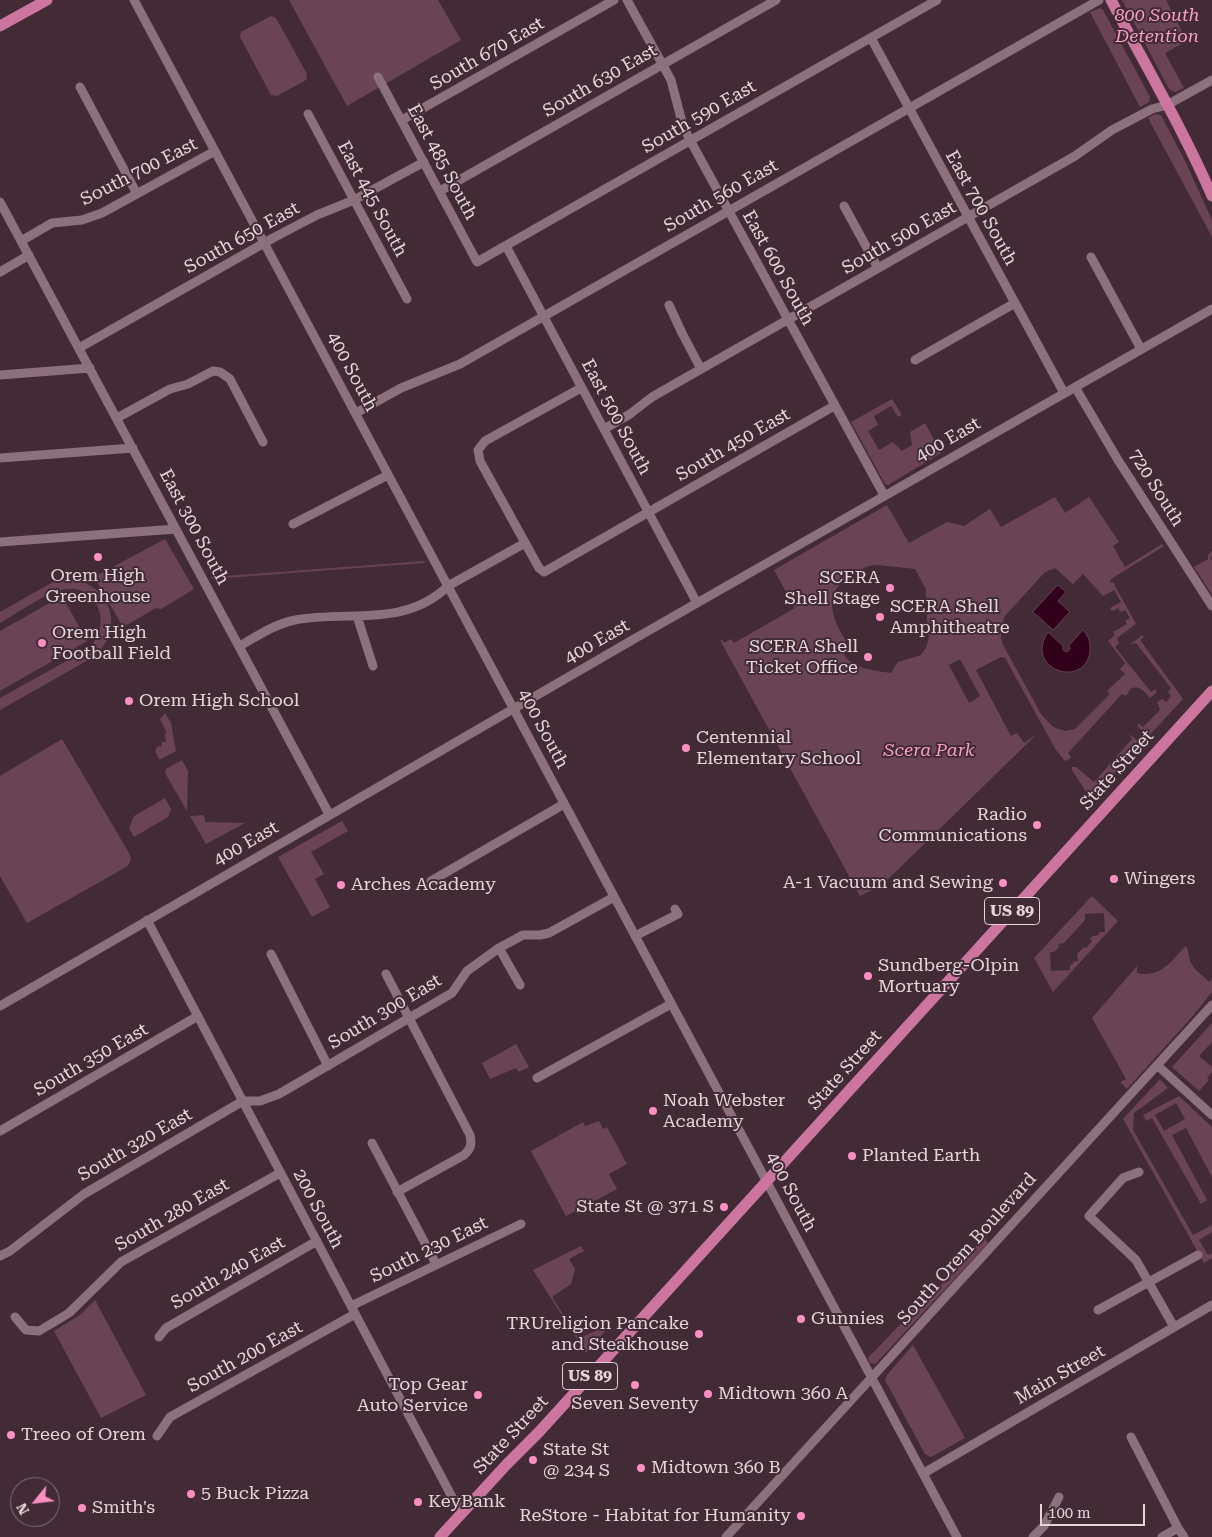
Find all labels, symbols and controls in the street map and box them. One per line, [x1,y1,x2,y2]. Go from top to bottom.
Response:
park label: 800 South Detention [1115,5,1199,48]
street label: South 670 East [426,13,548,95]
street label: South 630 East [539,40,661,122]
street label: South 590 East [638,76,760,158]
street label: East 485 South [402,100,482,224]
street label: South 700 East [77,133,201,211]
street label: East 445 South [332,137,412,261]
street label: East 700 South [941,147,1021,269]
street label: South 560 East [660,155,782,237]
street label: South 500 East [838,197,960,279]
street label: South 650 East [181,198,303,278]
street label: East 600 South [738,207,818,329]
street label: 400 South [322,329,382,415]
street label: East 500 South [576,355,656,479]
street label: South 450 East [672,404,794,486]
street label: 400 East [912,413,984,467]
street label: 720 South [1124,445,1188,531]
street label: East 300 South [154,465,234,589]
marker: Orem High Greenhouse [92,551,104,563]
place label: Orem High Greenhouse [46,565,150,608]
place label: SCERA Shell Stage [785,567,880,610]
marker: SCERA Shell Stage [884,582,896,594]
place label: SCERA Shell Amphitheatre [890,596,1010,638]
marker: SCERA Shell Amphitheatre [874,611,886,623]
street label: 400 East [561,615,633,669]
place label: Orem High Football Field [52,622,171,664]
place label: SCERA Shell Ticket Office [746,636,858,679]
marker: Orem High Football Field [36,637,48,649]
marker: SCERA Shell Ticket Office [862,651,874,663]
street label: 400 South [513,686,573,772]
place label: Orem High School [139,690,299,712]
marker: Orem High School [123,695,135,707]
street label: State Street [1076,726,1158,814]
place label: Centennial Elementary School [696,727,861,770]
park label: Scera Park [883,740,975,762]
marker: Centennial Elementary School [680,742,692,754]
place label: Radio Communications [878,804,1027,846]
street label: 400 East [210,817,282,871]
marker: Radio Communications [1031,819,1043,831]
place label: Wingers [1124,868,1195,890]
place label: A-1 Vacuum and Sewing [783,872,993,894]
marker: Wingers [1108,873,1120,885]
place label: Arches Academy [351,874,496,896]
marker: A-1 Vacuum and Sewing [997,877,1009,889]
marker: Arches Academy [335,879,347,891]
road number: US 89 [984,898,1040,924]
place label: Sundberg-Olpin Mortuary [878,955,1019,998]
street label: South 300 East [325,970,445,1054]
marker: Sundberg-Olpin Mortuary [862,970,874,982]
street label: South 350 East [30,1019,152,1101]
street label: State Street [804,1026,886,1114]
place label: Noah Webster Academy [663,1090,785,1132]
street label: South 320 East [74,1104,196,1186]
marker: Noah Webster Academy [647,1105,659,1117]
place label: Planted Earth [862,1145,980,1167]
street label: 400 South [761,1149,821,1235]
marker: Planted Earth [846,1150,858,1162]
street label: 200 South [288,1166,348,1252]
street label: South Orem Boulevard [893,1168,1041,1330]
street label: South 280 East [111,1174,233,1256]
place label: State St @ 371 S [576,1196,714,1218]
marker: State St @ 371 S [718,1201,730,1213]
street label: South 230 East [367,1212,491,1288]
street label: South 240 East [167,1232,289,1314]
place label: Gunnies [811,1308,884,1330]
place label: TRUreligion Pancake and Steakhouse [506,1313,689,1356]
marker: Gunnies [795,1313,807,1325]
street label: South 200 East [184,1317,306,1397]
marker: TRUreligion Pancake and Steakhouse [693,1328,705,1340]
street label: Main Street [1011,1341,1109,1409]
road number: US 89 [562,1362,618,1390]
place label: Top Gear Auto Service [357,1374,468,1416]
marker: Seven Seventy [629,1379,641,1391]
place label: Midtown 360 A [718,1383,848,1405]
marker: Midtown 360 A [702,1388,714,1400]
marker: Top Gear Auto Service [472,1389,484,1401]
street label: State Street [469,1391,553,1479]
place label: Seven Seventy [571,1393,699,1415]
place label: Treeo of Orem [21,1424,146,1446]
marker: Treeo of Orem [5,1429,17,1441]
place label: State St @ 234 S [543,1439,610,1482]
marker: State St @ 234 S [527,1454,539,1466]
place label: Midtown 360 B [651,1457,781,1479]
marker: Midtown 360 B [635,1462,647,1474]
north arrow [10,1477,60,1527]
place label: 5 Buck Pizza [201,1483,309,1505]
marker: 5 Buck Pizza [185,1488,197,1500]
place label: KeyBank [428,1491,506,1513]
scale bar [1042,1494,1147,1526]
marker: KeyBank [412,1496,424,1508]
place label: Smith's [92,1497,155,1519]
text: N [13,1500,32,1517]
marker: Smith's [76,1502,88,1514]
text: 100 m [1048,1504,1091,1522]
place label: ReStore - Habitat for Humanity [519,1505,791,1527]
marker: ReStore - Habitat for Humanity [795,1510,807,1522]

